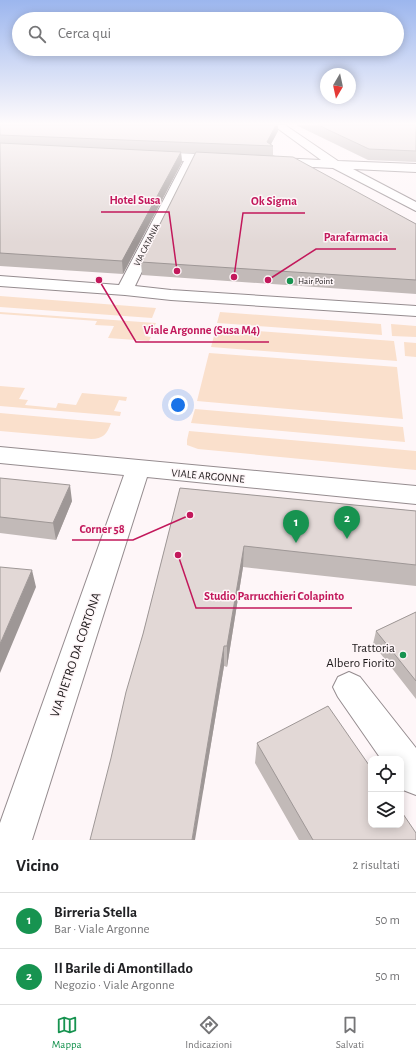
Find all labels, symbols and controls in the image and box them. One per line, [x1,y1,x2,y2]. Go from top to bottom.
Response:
search box [12,12,404,56]
icon: search [26,23,48,45]
text: Cerca qui [58,26,111,41]
north arrow [320,68,356,104]
callout: Hotel Susa [101,188,169,212]
callout: Ok Sigma [243,189,305,213]
text: Hotel Susa [109,194,161,206]
text: Ok Sigma [251,195,297,207]
street label: VIA CATANIA [132,222,162,268]
callout: Parafarmacia [316,225,396,249]
text: Parafarmacia [324,231,388,243]
marker: Hair Point [285,276,295,286]
place label: Hair Point [298,277,333,286]
callout: Viale Argonne (Susa M4) [136,318,269,342]
text: Viale Argonne (Susa M4) [144,324,260,337]
your location [168,395,188,415]
street label: VIALE ARGONNE [171,467,246,485]
pin: 2 [334,506,360,539]
pin: 1 [283,510,309,543]
callout: Corner 58 [72,516,133,540]
text: Corner 58 [79,523,125,535]
callout: Studio Parrucchieri Colapinto [196,584,352,608]
text: Studio Parrucchieri Colapinto [204,590,344,602]
street label: VIA PIETRO DA CORTONA [49,591,104,719]
place label: Trattoria Albero Fiorito [326,642,395,670]
marker: Trattoria Albero Fiorito [398,650,408,660]
map controls [368,756,404,828]
button: locate [368,756,404,792]
button: layers [368,792,404,828]
text: Vicino [16,857,59,874]
text: 2 risultati [352,859,400,872]
text: Birreria Stella [54,905,137,920]
text: 1 [27,914,31,927]
text: 50 m [375,914,400,927]
text: Bar · Viale Argonne [54,923,150,936]
text: Il Barile di Amontillado [54,961,193,976]
text: 2 [26,970,32,983]
text: 50 m [375,970,400,983]
text: Negozio · Viale Argonne [54,979,174,992]
tab: Mappa [52,1014,82,1051]
tab: Indicazioni [185,1014,232,1051]
tab: Salvati [336,1014,364,1051]

